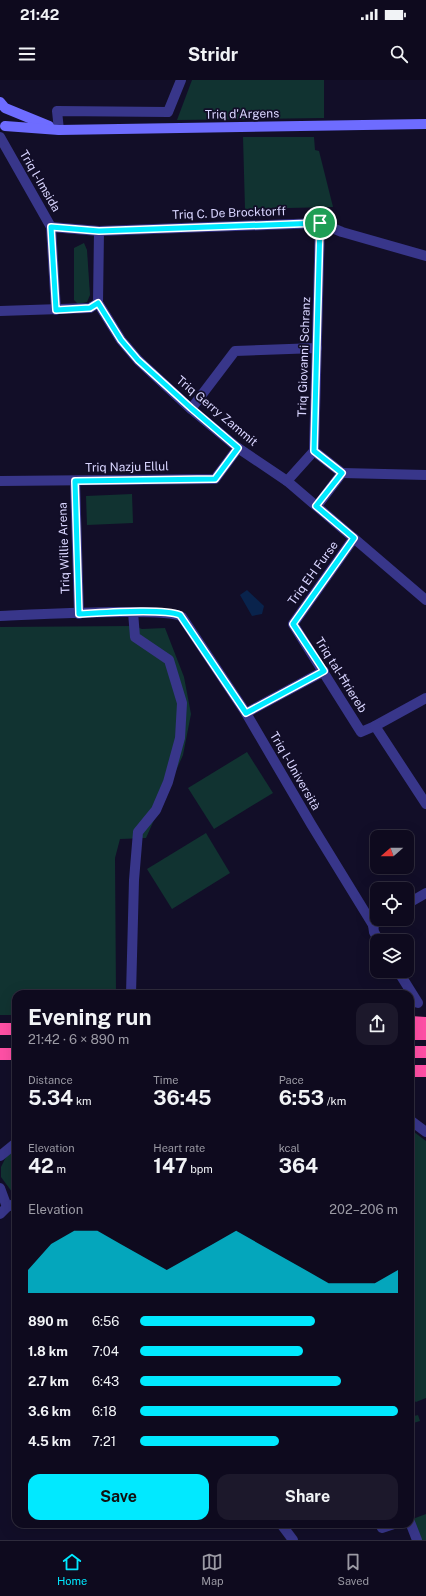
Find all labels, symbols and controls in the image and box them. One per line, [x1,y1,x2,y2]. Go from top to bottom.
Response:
text: 21:42 [20,6,59,23]
icon: menu [16,43,38,65]
icon: search [388,43,410,65]
text: Stridr [188,44,238,65]
street label: Triq d'Argens [205,106,279,122]
street label: Triq l-Imsida [17,148,63,214]
street label: Triq C. De Brocktorff [172,204,286,222]
pin [303,206,337,240]
icon: arrive [309,212,331,234]
street label: Triq Giovanni Schranz [295,296,313,417]
street label: Triq Gerry Zammit [174,373,261,449]
street label: Triq Nazju Ellul [85,459,169,475]
street label: Triq Willie Arena [55,502,73,594]
street label: Triq EH Furse [285,538,341,608]
street label: Triq tal-Ħriereb [312,635,370,715]
street label: Triq l-Università [267,729,323,813]
north arrow [370,830,414,874]
map controls [370,830,414,978]
button: locate [370,882,414,926]
button: layers [370,934,414,978]
button: share [356,1003,398,1045]
text: Evening run [28,1004,152,1030]
text: 21:42 · 6 × 890 m [28,1032,129,1047]
text: Distance [28,1074,73,1086]
text: Time [153,1074,178,1086]
text: Pace [279,1074,304,1086]
text: 5.34 [28,1086,73,1110]
text: 36:45 [153,1086,212,1110]
text: 6:53 [279,1086,324,1110]
text: km [73,1095,92,1107]
text: /km [324,1095,346,1107]
text: Elevation [28,1142,75,1154]
text: Heart rate [153,1142,205,1154]
text: kcal [279,1142,300,1154]
text: 42 [28,1154,54,1178]
text: 147 [153,1154,188,1178]
text: 364 [279,1154,318,1178]
text: m [54,1163,66,1175]
text: bpm [188,1163,213,1175]
text: Elevation [28,1202,83,1217]
text: 202–206 m [329,1202,398,1217]
text: 890 m [28,1314,68,1329]
text: 6:56 [92,1314,119,1329]
text: 1.8 km [28,1344,68,1359]
text: 7:04 [92,1344,119,1359]
text: 2.7 km [28,1374,69,1389]
text: 6:43 [92,1374,119,1389]
text: 3.6 km [28,1404,71,1419]
text: 6:18 [92,1404,117,1419]
text: 4.5 km [28,1434,71,1449]
text: 7:21 [92,1434,116,1449]
button: Save [28,1474,209,1520]
button: Share [217,1474,398,1520]
tab: Home [57,1551,87,1587]
tab: Map [201,1551,224,1587]
tab: Saved [338,1551,369,1587]

